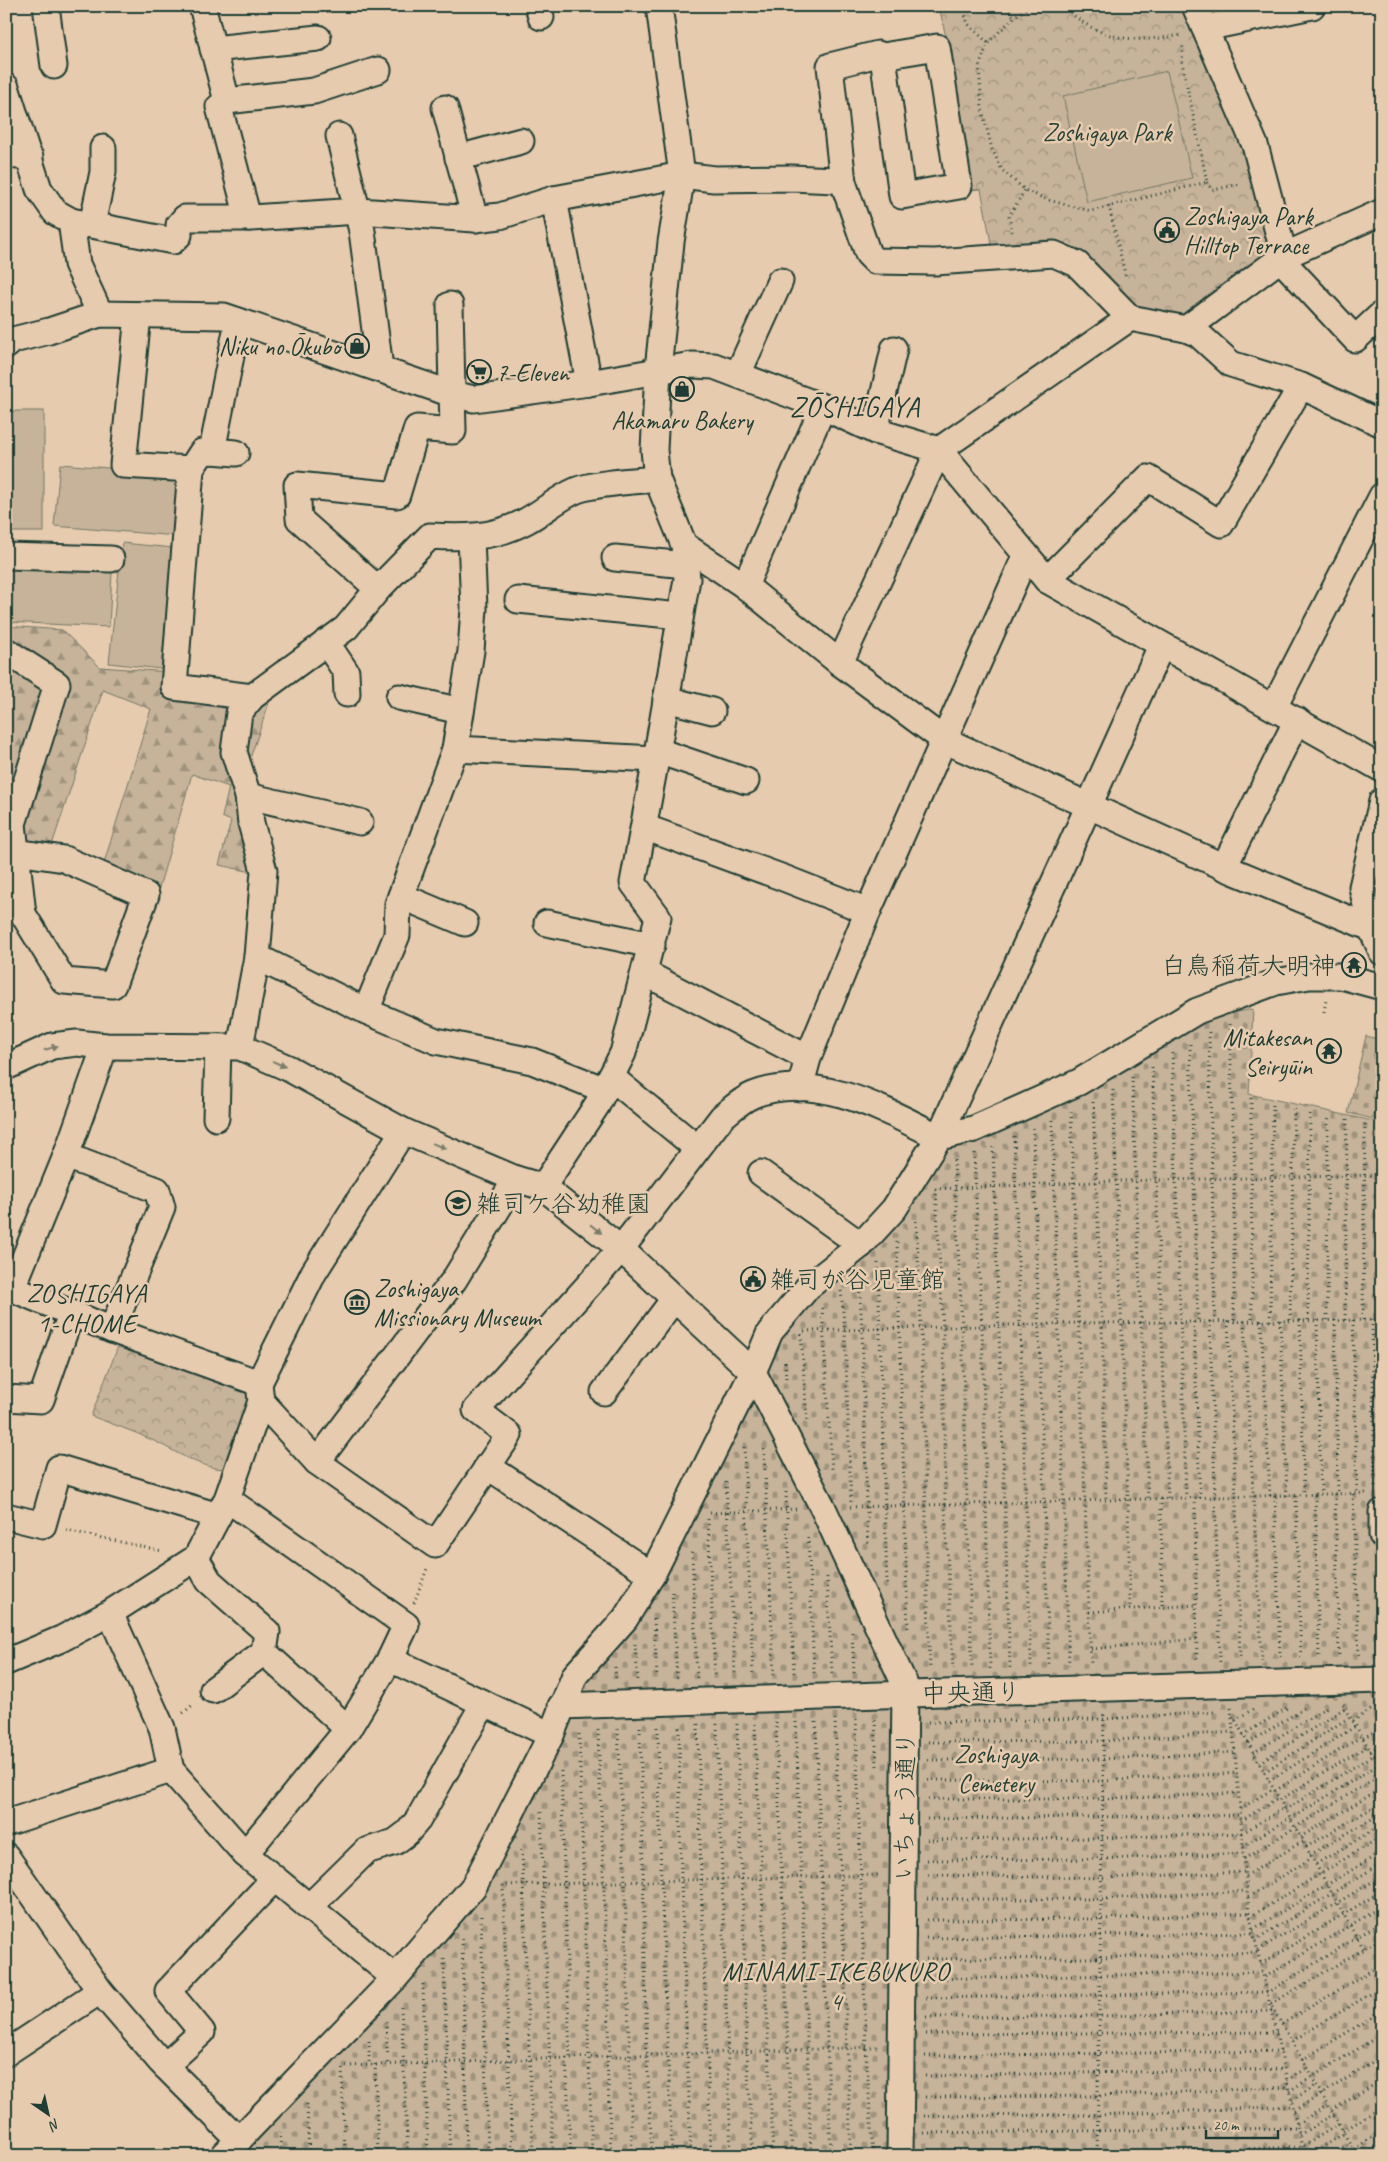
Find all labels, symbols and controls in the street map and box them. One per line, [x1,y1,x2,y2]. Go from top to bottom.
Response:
park label: Zoshigaya Park [1043,117,1173,149]
place label: Zoshigaya Park Hilltop Terrace [1184,201,1314,262]
public building icon: Zoshigaya Park Hilltop Terrace [1154,217,1180,243]
place label: Niku no Ōkubo [219,331,343,363]
shop icon: Niku no Ōkubo [344,333,370,359]
place label: 7-Eleven [496,357,570,389]
supermarket icon: 7-Eleven [466,359,492,385]
shop icon: Akamaru Bakery [669,376,695,402]
district label: ZŌSHIGAYA [790,389,921,424]
place label: Akamaru Bakery [612,405,755,437]
place label: 白鳥稲荷大明神 [1161,950,1336,982]
temple icon: 白鳥稲荷大明神 [1341,952,1367,978]
place label: Mitakesan Seiryūin [1223,1022,1313,1083]
temple icon: Mitakesan Seiryūin [1316,1038,1342,1064]
one-way arrow [44,1044,59,1052]
one-way arrow [272,1060,286,1068]
one-way arrow [432,1143,446,1151]
place label: 雑司ケ谷幼稚園 [476,1188,651,1220]
school or university icon: 雑司ケ谷幼稚園 [445,1190,471,1216]
one-way arrow [590,1224,603,1235]
place label: 雑司が谷児童館 [770,1264,945,1296]
public building icon: 雑司が谷児童館 [740,1266,766,1292]
place label: Zoshigaya Missionary Museum [374,1273,542,1334]
district label: ZOSHIGAYA 1-CHOME [27,1277,148,1340]
museum icon: Zoshigaya Missionary Museum [344,1289,370,1315]
street label: 中央通り [921,1676,1021,1710]
street label: いちょう通り [888,1731,922,1881]
park label: Zoshigaya Cemetery [954,1739,1040,1800]
district label: MINAMI-IKEBUKURO 4 [722,1955,952,2018]
north arrow [22,2090,72,2140]
scale bar [1206,2107,1278,2139]
text: N [45,2115,63,2135]
text: 20 m [1213,2116,1240,2135]

